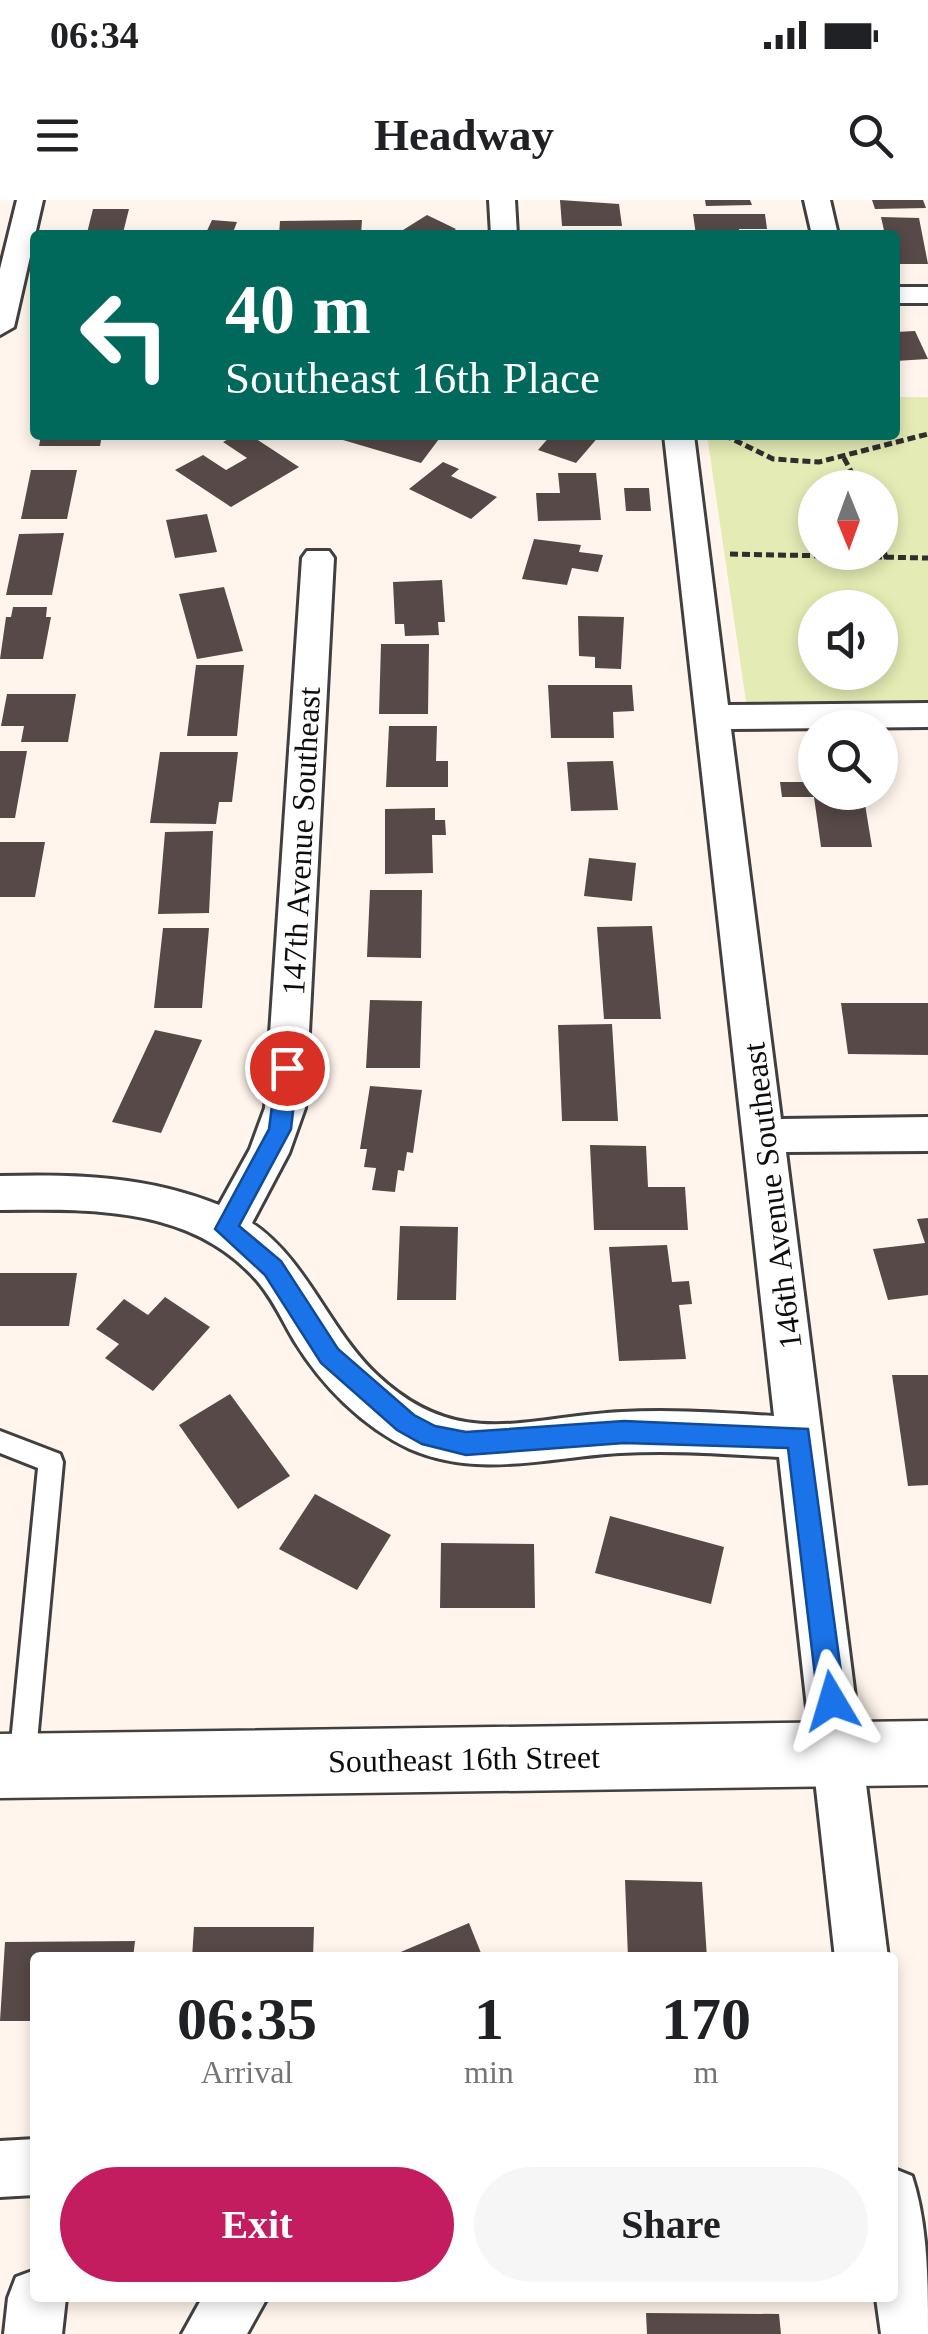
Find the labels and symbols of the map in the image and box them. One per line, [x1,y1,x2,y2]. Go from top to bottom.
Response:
north arrow [798,470,898,570]
street label: 147th Avenue Southeast [275,686,327,996]
pin [245,1026,330,1111]
street label: 146th Avenue Southeast [735,1040,809,1351]
position arrow [780,1649,884,1753]
street label: Southeast 16th Street [328,1739,600,1779]

